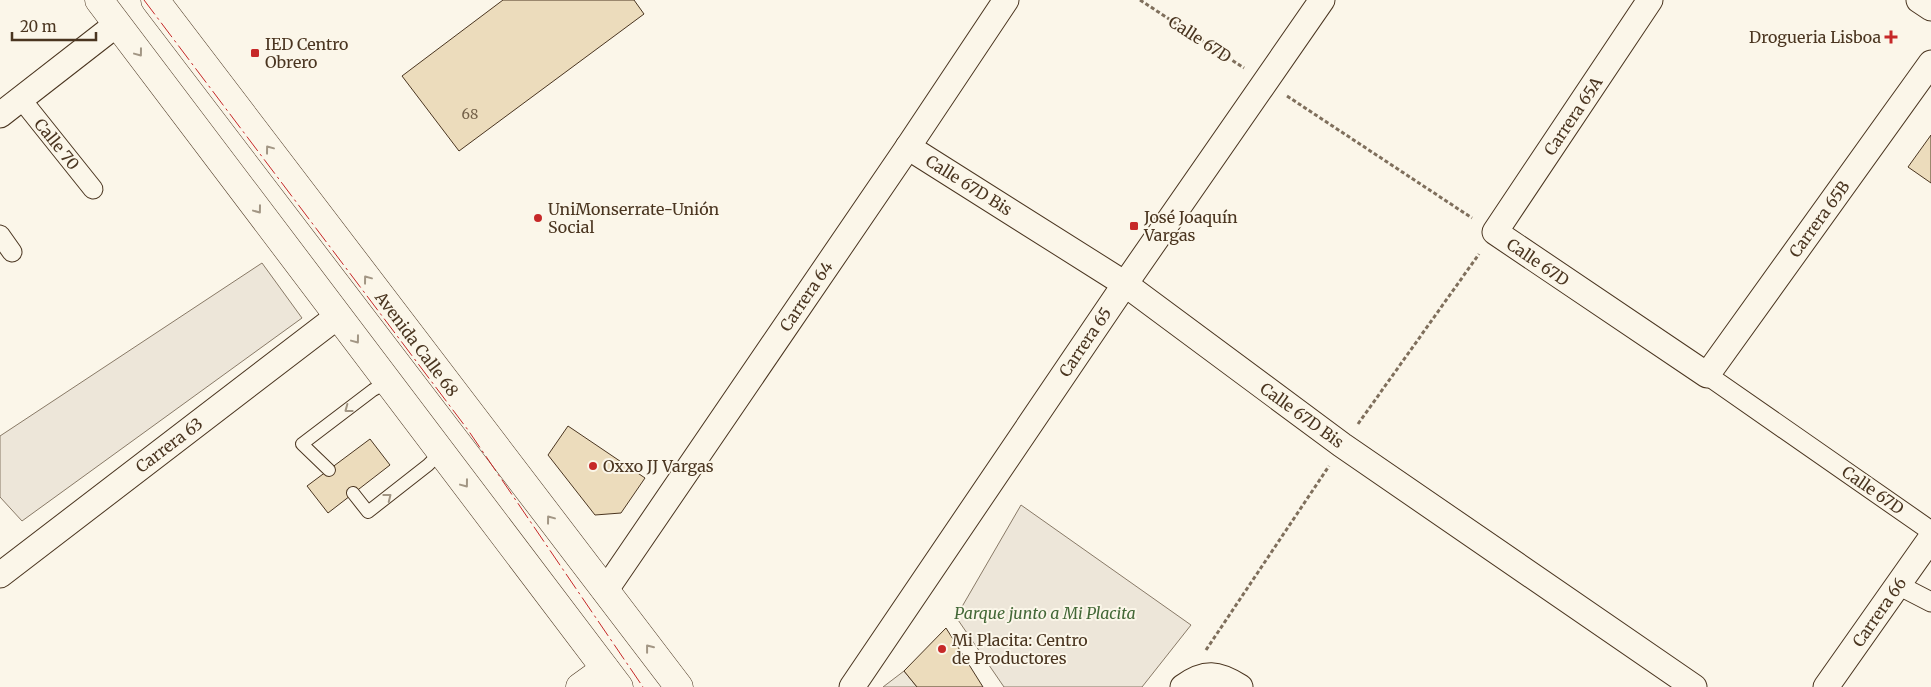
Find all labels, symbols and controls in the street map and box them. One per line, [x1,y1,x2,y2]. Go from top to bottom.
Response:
scale bar [12,10,96,42]
street label: Calle 67D [1165,11,1235,67]
text: 20 m [20,17,57,36]
place label: Drogueria Lisboa [1749,27,1881,47]
marker: Drogueria Lisboa [1885,31,1897,43]
place label: IED Centro Obrero [265,34,348,72]
one-way arrow [133,47,142,57]
marker: IED Centro Obrero [249,47,261,59]
street label: Carrera 65A [1540,72,1607,159]
house number: 68 [462,105,478,123]
street label: Calle 70 [30,114,84,174]
one-way arrow [266,146,274,155]
street label: Calle 67D Bis [922,150,1016,220]
street label: Carrera 65B [1785,177,1854,261]
place label: UniMonserrate-Unión Social [548,199,720,237]
one-way arrow [252,204,261,214]
place label: José Joaquín Vargas [1143,207,1238,245]
marker: UniMonserrate-Unión Social [532,212,544,224]
marker: José Joaquín Vargas [1128,220,1140,232]
street label: Calle 67D [1503,234,1573,290]
street label: Carrera 64 [775,257,837,335]
one-way arrow [364,275,373,284]
street label: Avenida Calle 68 [371,287,463,400]
street label: Carrera 65 [1055,304,1115,380]
one-way arrow [350,334,359,344]
street label: Calle 67D Bis [1256,378,1348,452]
one-way arrow [345,404,354,412]
street label: Carrera 63 [132,413,206,477]
place label: Oxxo JJ Vargas [603,456,714,476]
marker: Oxxo JJ Vargas [587,460,599,472]
street label: Calle 67D [1838,461,1908,519]
one-way arrow [459,478,467,487]
one-way arrow [382,494,391,502]
one-way arrow [547,515,556,525]
street label: Carrera 66 [1848,573,1910,651]
park label: Parque junto a Mi Placita [954,603,1136,623]
place label: Mi Placita: Centro de Productores [952,630,1088,668]
marker: Mi Placita: Centro de Productores [936,643,948,655]
one-way arrow [646,644,655,654]

